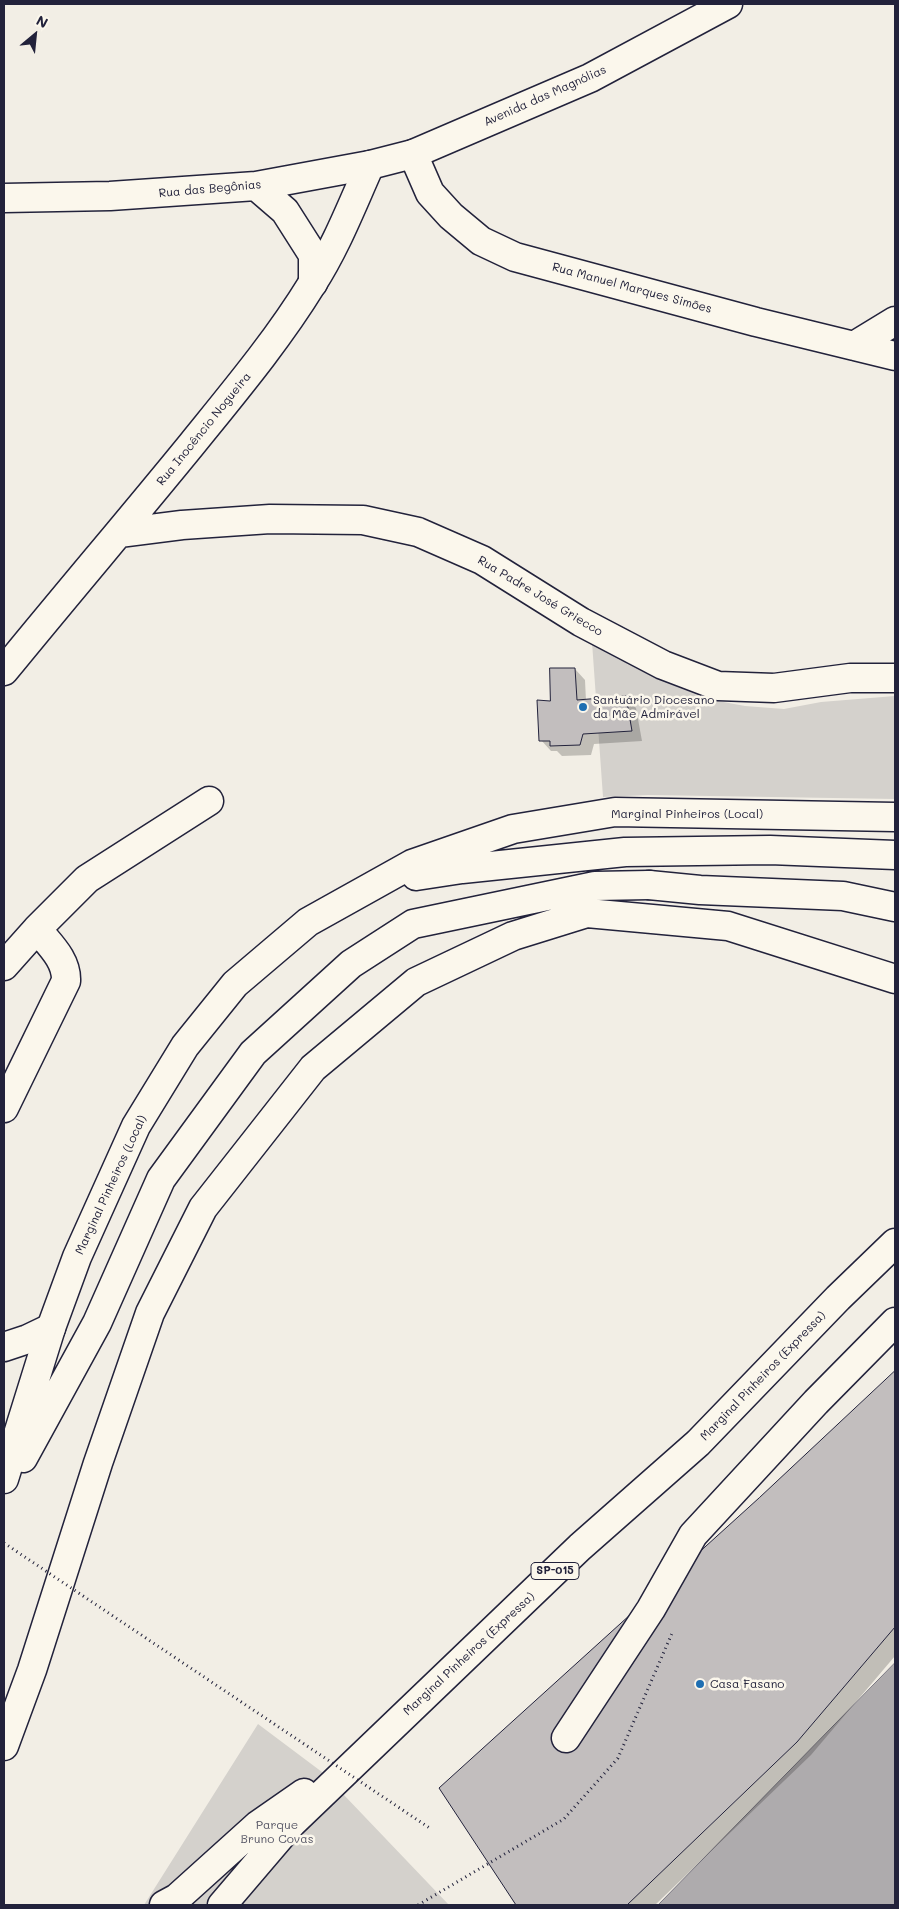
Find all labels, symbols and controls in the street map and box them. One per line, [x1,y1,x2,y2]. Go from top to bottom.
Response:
north arrow [10,10,60,60]
text: N [33,10,51,32]
street label: Avenida das Magnólias [481,62,609,130]
street label: Rua das Begônias [158,177,262,201]
street label: Rua Manuel Marques Simões [550,260,714,316]
street label: Rua Inocêncio Nogueira [154,369,254,489]
street label: Rua Padre José Griecco [475,553,605,639]
place label: Santuário Diocesano da Mãe Admirável [593,693,714,721]
marker: Santuário Diocesano da Mãe Admirável [577,701,589,713]
street label: Marginal Pinheiros (Local) [611,807,763,821]
street label: Marginal Pinheiros (Local) [72,1113,150,1257]
street label: Marginal Pinheiros (Expressa) [697,1308,829,1444]
road number: SP-015 [531,1562,579,1580]
street label: Marginal Pinheiros (Expressa) [400,1589,538,1719]
place label: Casa Fasano [710,1677,784,1691]
marker: Casa Fasano [694,1678,706,1690]
park label: Parque Bruno Covas [241,1818,313,1846]

